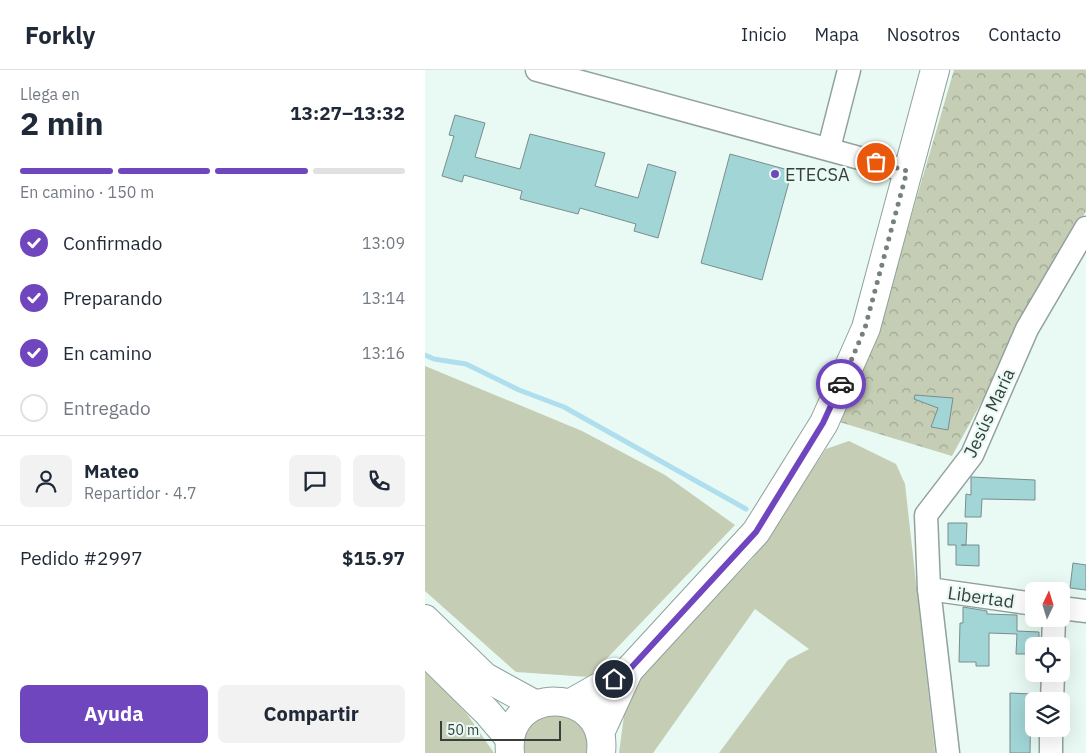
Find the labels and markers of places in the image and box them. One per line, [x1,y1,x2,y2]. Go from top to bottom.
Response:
pin [855,141,897,183]
place label: ETECSA [785,163,850,186]
marker: ETECSA [769,168,781,180]
pin [593,658,635,700]

